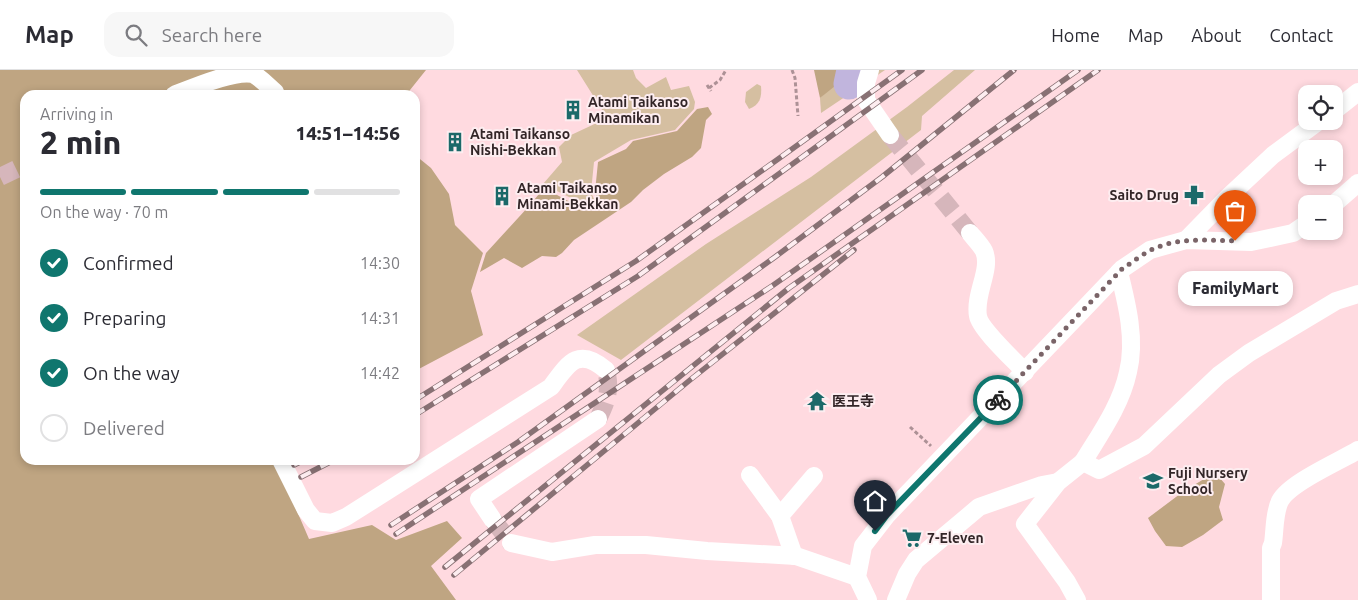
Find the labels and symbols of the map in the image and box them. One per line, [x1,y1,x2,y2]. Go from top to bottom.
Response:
place label: Atami Taikanso Minamikan [588,94,688,126]
building icon: Atami Taikanso Minamikan [562,99,584,121]
place label: Atami Taikanso Nishi-Bekkan [470,126,570,158]
building icon: Atami Taikanso Nishi-Bekkan [444,131,466,153]
place label: Atami Taikanso Minami-Bekkan [517,180,618,212]
pharmacy icon: Saito Drug [1183,184,1205,206]
building icon: Atami Taikanso Minami-Bekkan [491,185,513,207]
place label: Saito Drug [1109,187,1179,203]
pin [1214,190,1256,241]
callout: FamilyMart [1178,271,1292,306]
courier [973,375,1023,425]
temple icon: 医王寺 [806,390,828,412]
place label: 医王寺 [832,393,874,409]
place label: Fuji Nursery School [1168,465,1248,497]
school or university icon: Fuji Nursery School [1142,470,1164,492]
pin [854,480,896,531]
supermarket icon: 7-Eleven [901,527,923,549]
place label: 7-Eleven [927,530,984,546]

